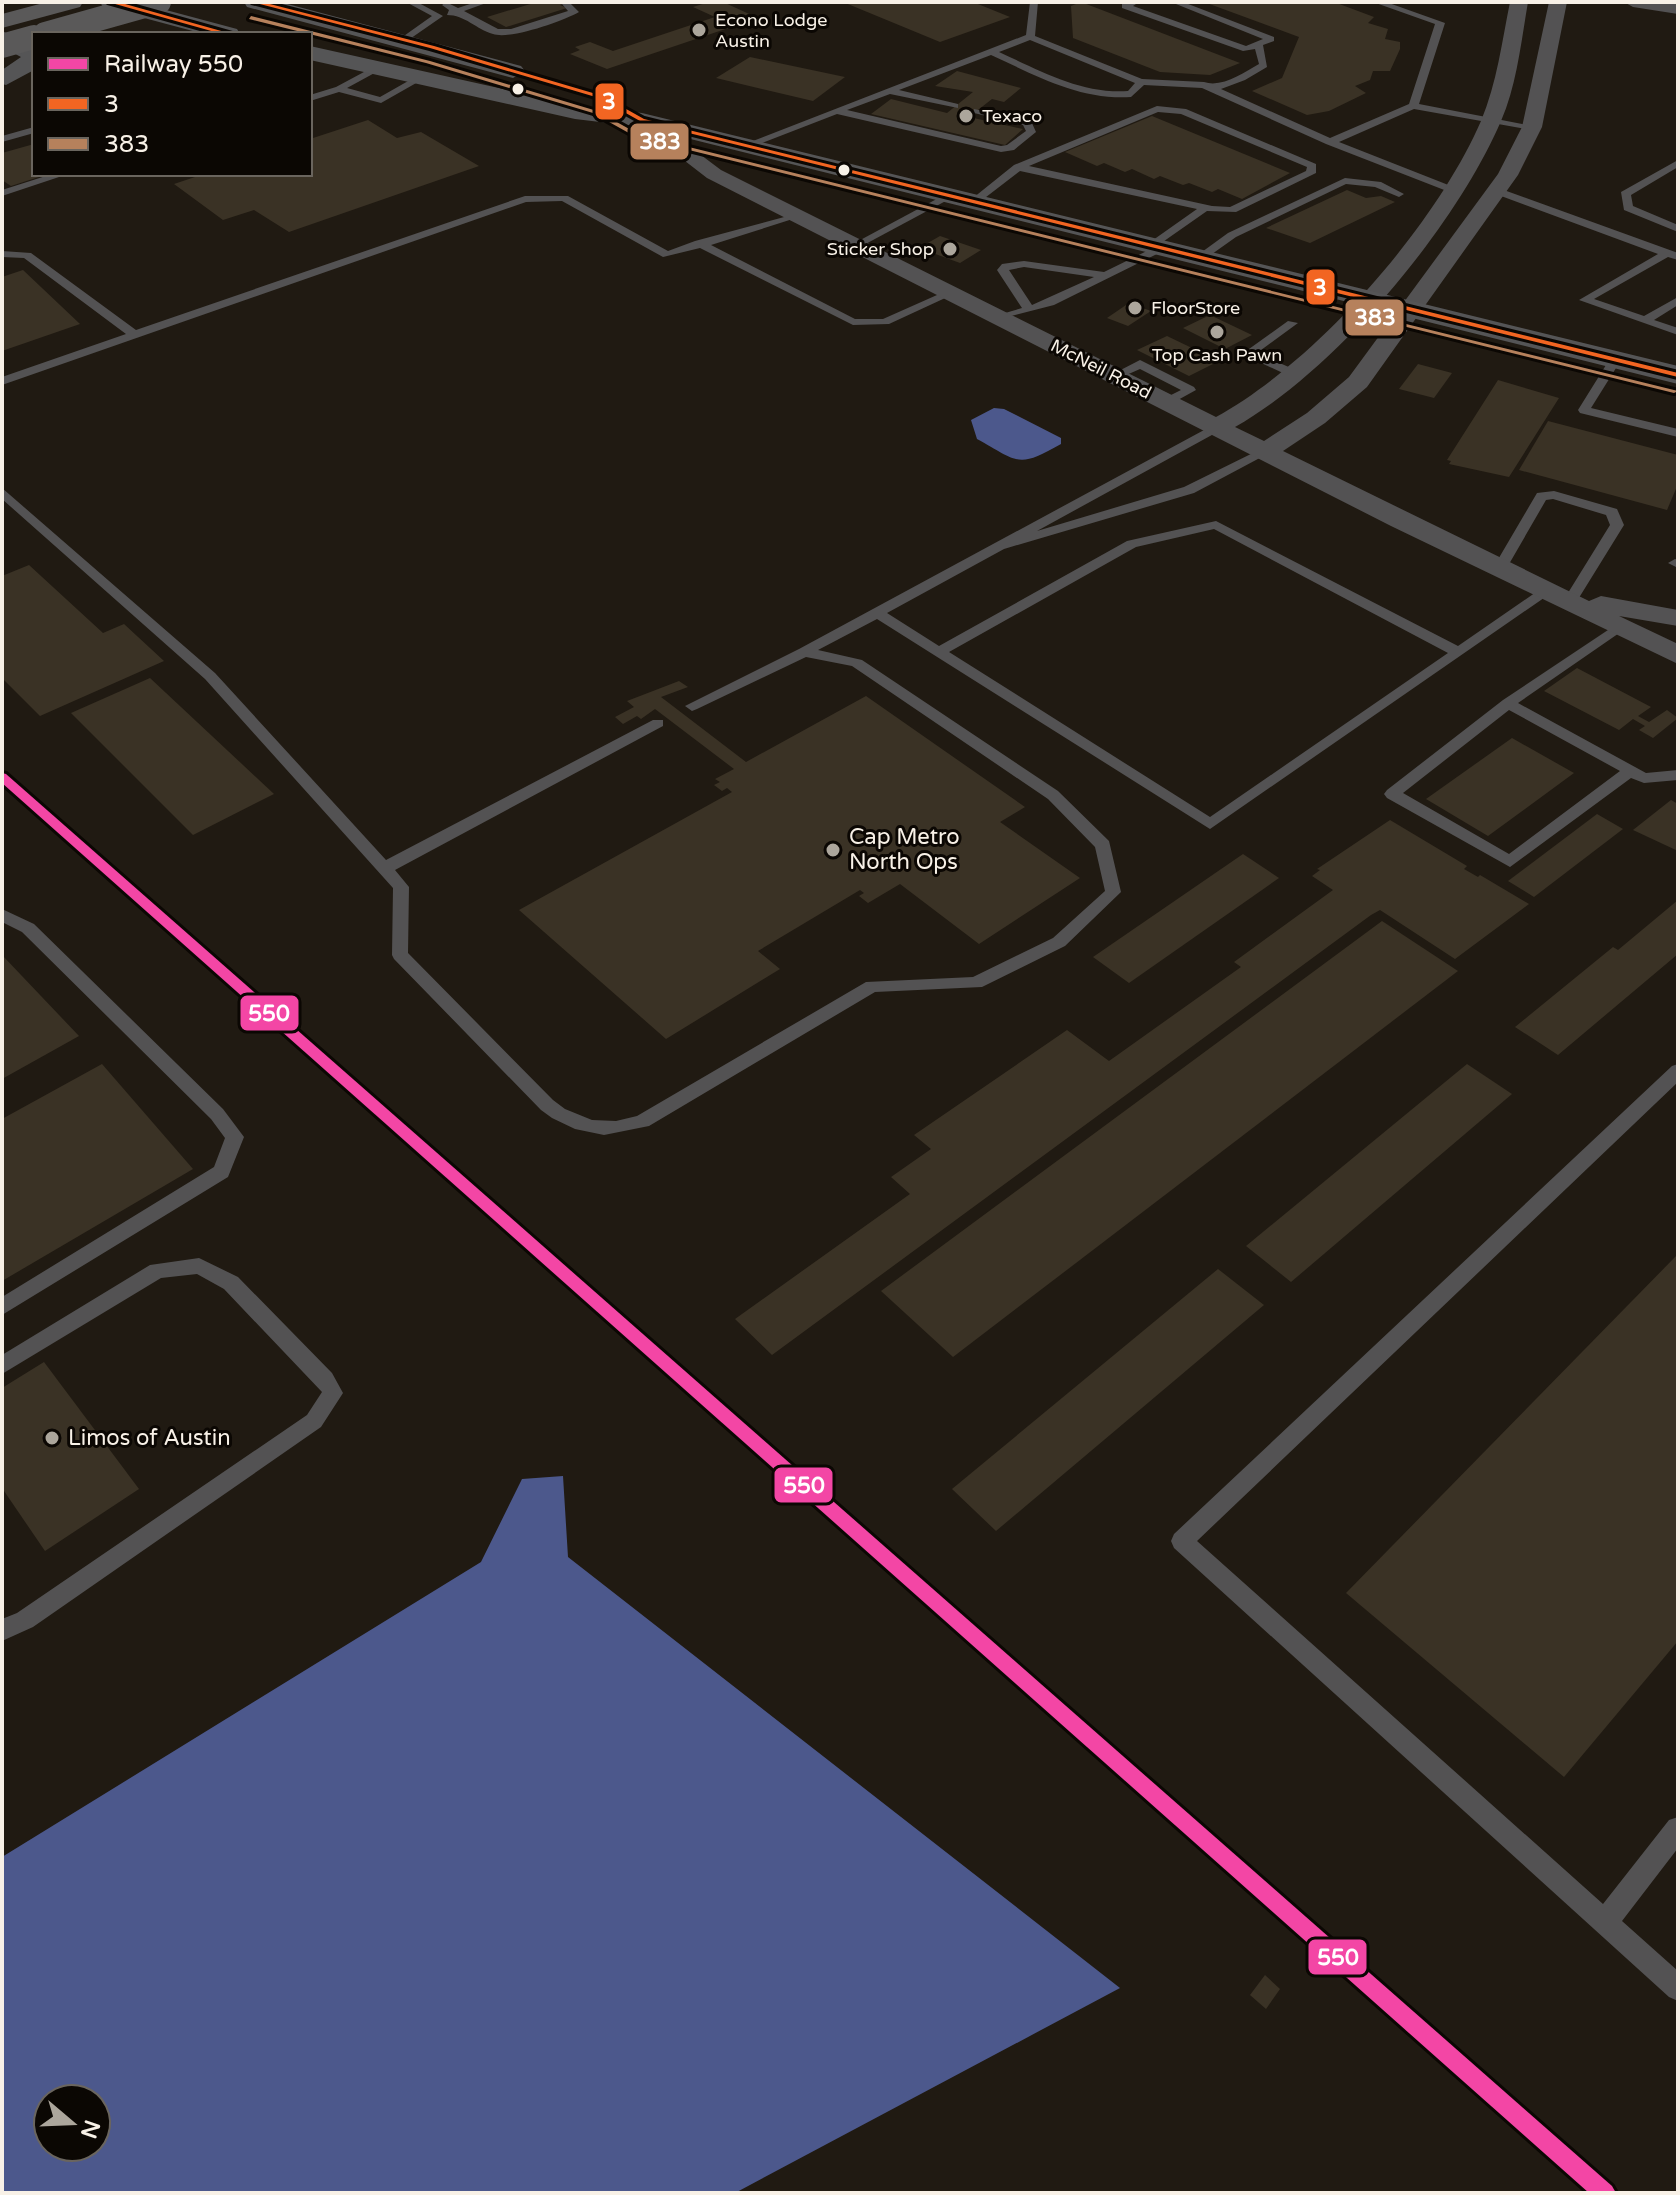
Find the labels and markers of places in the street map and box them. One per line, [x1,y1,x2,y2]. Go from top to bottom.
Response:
place label: Econo Lodge Austin [715,9,828,52]
marker: Econo Lodge Austin [690,21,708,39]
unlabelled marker [510,81,526,97]
place label: Texaco [982,105,1042,127]
marker: Texaco [957,107,975,125]
unlabelled marker [836,162,852,178]
place label: Sticker Shop [827,238,934,260]
marker: Sticker Shop [941,240,959,258]
place label: FloorStore [1151,297,1240,319]
marker: FloorStore [1126,299,1144,317]
marker: Top Cash Pawn [1208,323,1226,341]
place label: Top Cash Pawn [1152,344,1282,366]
place label: Cap Metro North Ops [849,824,960,875]
marker: Cap Metro North Ops [824,841,842,859]
place label: Limos of Austin [68,1425,231,1451]
marker: Limos of Austin [43,1429,61,1447]

